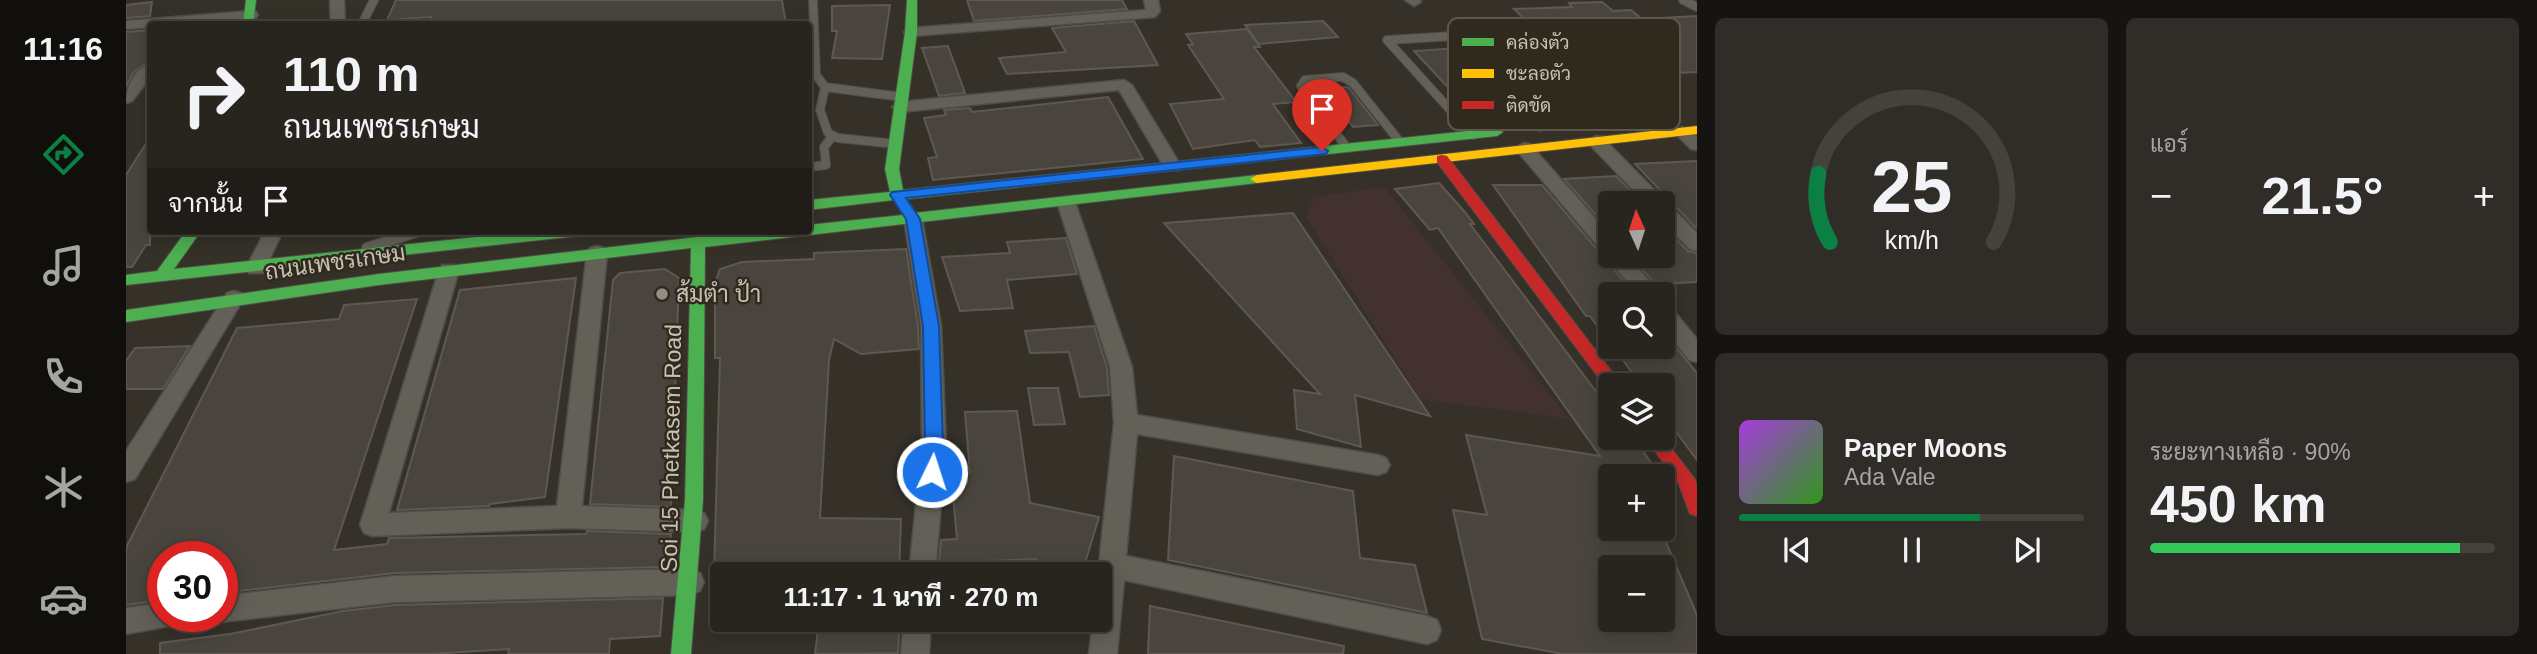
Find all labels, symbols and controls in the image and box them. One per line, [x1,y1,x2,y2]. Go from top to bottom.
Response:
legend [1448,18,1680,130]
text: 11:16 [23,31,103,67]
text: คล่องตัว [1506,31,1570,53]
text: 110 m [283,47,419,101]
icon: right [168,49,259,140]
text: ชะลอตัว [1506,63,1571,84]
pin [1292,79,1352,151]
icon: arrive [1303,90,1341,128]
text: ติดขัด [1506,95,1551,116]
text: ถนนเพชรเกษม [283,109,480,145]
icon: directions [39,130,88,179]
text: แอร์ [2150,131,2188,157]
text: 25 [1871,147,1952,228]
text: 21.5° [2261,167,2384,225]
text: − [2150,175,2172,217]
text: + [2473,175,2495,217]
icon: arrive [257,182,295,220]
text: จากนั้น [168,188,243,218]
north arrow [1598,191,1675,268]
map controls [1598,191,1675,632]
text: km/h [1884,226,1939,254]
street label: ถนนเพชรเกษม [263,239,407,285]
icon: music [39,241,88,290]
place label: ส้มตำ ป้า [676,279,761,307]
button: search [1598,282,1675,359]
marker: ส้มตำ ป้า [654,286,670,302]
street label: Soi 15 Phetkasem Road [656,324,686,572]
icon: phone [39,352,88,401]
button: layers [1598,373,1675,450]
text: Paper Moons [1844,433,2007,463]
position arrow [895,435,969,509]
text: ระยะทางเหลือ · 90% [2150,439,2351,465]
icon: climate [39,463,88,512]
button: + [1598,464,1675,541]
text: Ada Vale [1844,464,1936,490]
text: 450 km [2150,475,2326,533]
icon: previous [1778,531,1816,569]
icon: pause [1893,531,1931,569]
icon: next [2008,531,2046,569]
speed limit sign: 30 [147,541,238,632]
button: − [1598,555,1675,632]
icon: car [39,574,88,623]
text: 11:17 · 1 นาที · 270 m [784,582,1038,612]

